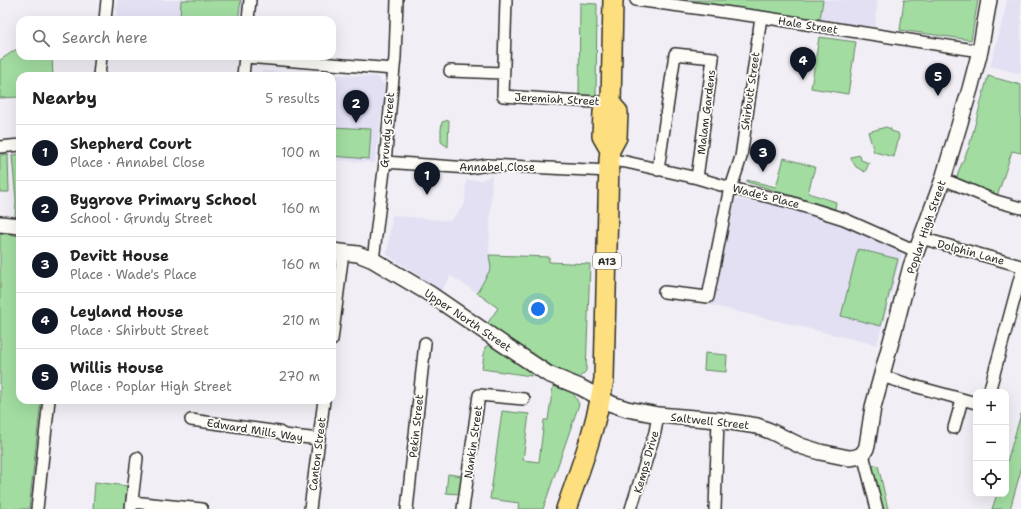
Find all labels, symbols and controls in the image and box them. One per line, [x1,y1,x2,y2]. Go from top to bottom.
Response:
street label: Hale Street [777,13,839,38]
search box [16,16,336,60]
icon: search [30,27,52,49]
text: Search here [62,28,148,48]
pin: 4 [790,47,816,80]
street label: Shirbutt Street [738,51,763,131]
pin: 5 [925,63,951,96]
street label: Malam Gardens [694,69,719,155]
text: Nearby [32,87,97,109]
text: 5 results [265,90,320,107]
pin: 2 [343,90,369,123]
street label: Jeremiah Street [514,90,600,109]
street label: Grundy Street [377,92,398,168]
text: Shepherd Court [70,134,192,154]
pin: 3 [750,139,776,172]
text: 1 [42,144,48,161]
text: 100 m [281,144,320,161]
text: Place · Annabel Close [70,154,205,171]
street label: Annabel Close [459,160,535,175]
pin: 1 [414,162,440,195]
street label: Poplar High Street [903,178,950,276]
street label: Wade's Place [731,181,801,212]
text: Bygrove Primary School [70,190,257,210]
text: 2 [40,200,50,217]
text: 160 m [282,200,320,217]
text: School · Grundy Street [70,210,213,227]
street label: Dolphin Lane [936,236,1006,269]
text: Devitt House [70,246,169,266]
road number: A13 [593,253,621,269]
text: 3 [40,256,50,273]
text: 160 m [282,256,320,273]
text: Place · Wade's Place [70,266,197,283]
street label: Upper North Street [421,286,514,355]
your location [528,299,548,319]
text: Leyland House [70,302,184,322]
text: 4 [40,312,50,329]
text: 210 m [282,312,320,329]
text: Place · Shirbutt Street [70,322,209,339]
text: Willis House [70,358,164,378]
text: 5 [41,368,49,385]
text: 270 m [278,368,320,385]
text: Place · Poplar High Street [70,378,232,395]
map controls [973,389,1009,497]
button: + [973,389,1009,425]
street label: Pekin Street [406,393,427,459]
street label: Nankin Street [461,404,486,480]
street label: Saltwell Street [670,410,750,433]
street label: Edward Mills Way [206,415,304,446]
street label: Canton Street [306,416,329,492]
button: − [973,425,1009,461]
street label: Kemps Drive [630,429,663,495]
button: locate [973,461,1009,497]

